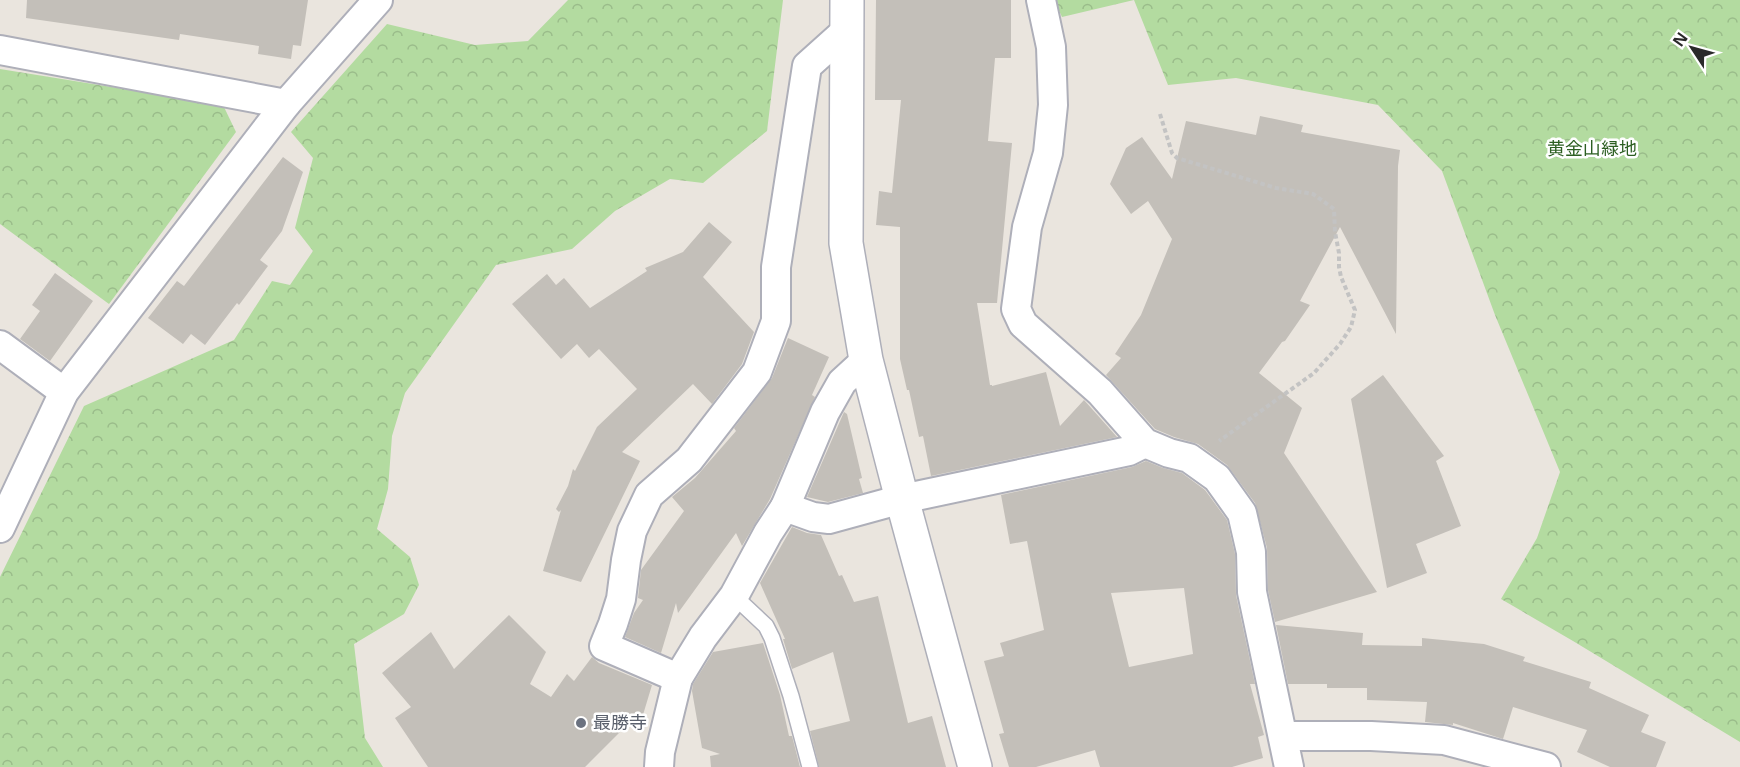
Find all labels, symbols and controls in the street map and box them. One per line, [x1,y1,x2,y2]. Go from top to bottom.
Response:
north arrow [1662,18,1722,78]
text: N [1667,27,1693,51]
park label: 黄金山緑地 [1547,136,1637,160]
place label: 最勝寺 [593,710,647,734]
marker: 最勝寺 [574,716,588,730]

